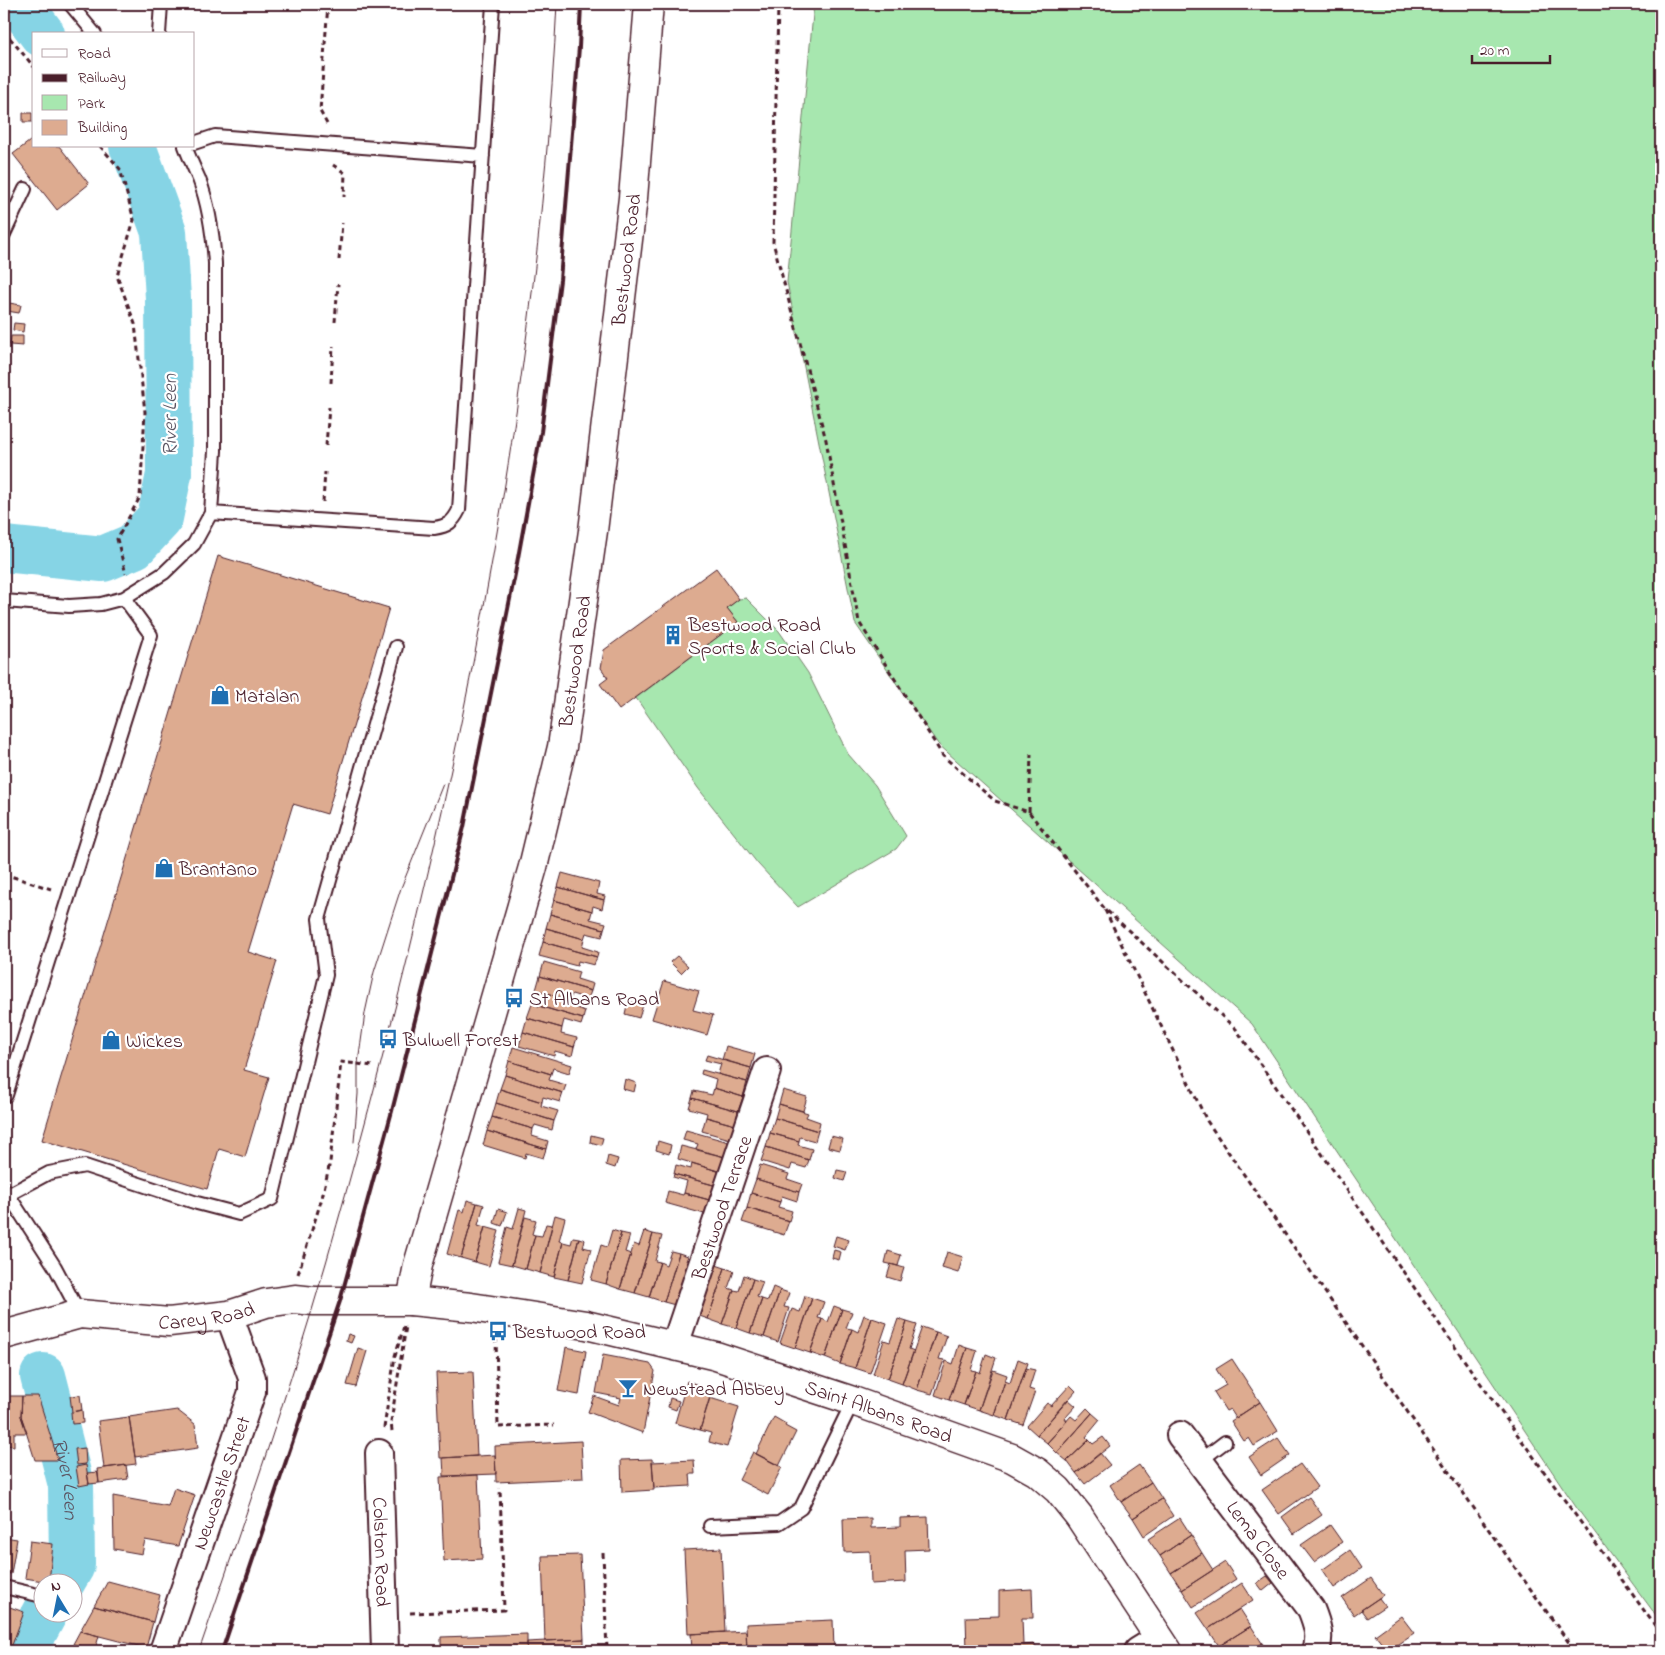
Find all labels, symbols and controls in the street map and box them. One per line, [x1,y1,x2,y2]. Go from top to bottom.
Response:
legend [32,32,195,148]
scale bar [1472,32,1550,64]
text: 20 m [1480,40,1510,62]
text: Road [78,43,111,65]
text: Railway [78,67,126,90]
text: Park [78,93,106,115]
text: Building [77,117,127,140]
street label: Bestwood Road [606,192,650,329]
water label: River Leen [156,373,186,456]
street label: Bestwood Road [553,594,601,730]
place label: Bestwood Road Sports & Social Club [687,612,856,664]
building icon: Bestwood Road Sports & Social Club [662,624,684,646]
place label: Matalan [235,683,300,712]
shop icon: Matalan [209,684,231,706]
place label: Brantano [178,856,257,885]
shop icon: Brantano [153,857,175,879]
place label: St Albans Road [529,986,659,1015]
bus stop icon: St Albans Road [503,987,525,1009]
place label: Bulwell Forest [402,1027,519,1056]
place label: Wickes [126,1028,183,1057]
bus stop icon: Bulwell Forest [377,1028,399,1050]
shop icon: Wickes [100,1029,122,1051]
street label: Bestwood Terrace [685,1132,761,1285]
street label: Carey Road [157,1296,259,1339]
place label: Bestwood Road [512,1319,646,1348]
bus stop icon: Bestwood Road [487,1320,509,1342]
street label: Saint Albans Road [800,1374,956,1452]
place label: Newstead Abbey [643,1376,784,1405]
bar icon: Newstead Abbey [617,1377,639,1399]
street label: Newcastle Street [187,1412,260,1554]
water label: River Leen [43,1436,84,1520]
street label: Lema Close [1218,1496,1296,1587]
street label: Colston Road [363,1497,396,1607]
north arrow [32,1572,82,1622]
text: N [50,1576,62,1598]

